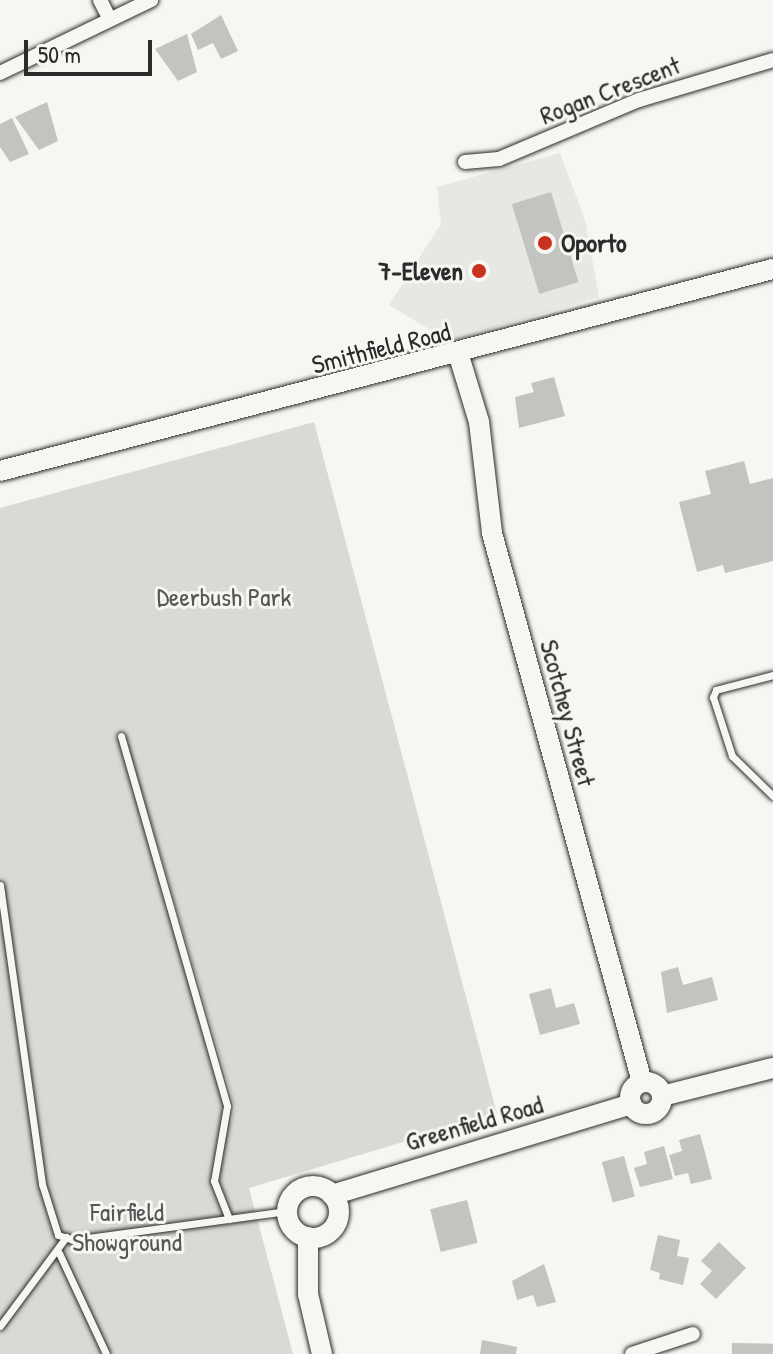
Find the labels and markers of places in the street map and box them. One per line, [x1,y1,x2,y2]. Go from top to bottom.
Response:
place label: Oporto [561,227,626,259]
marker: Oporto [536,234,554,252]
place label: 7-Eleven [378,255,463,287]
marker: 7-Eleven [470,262,488,280]

